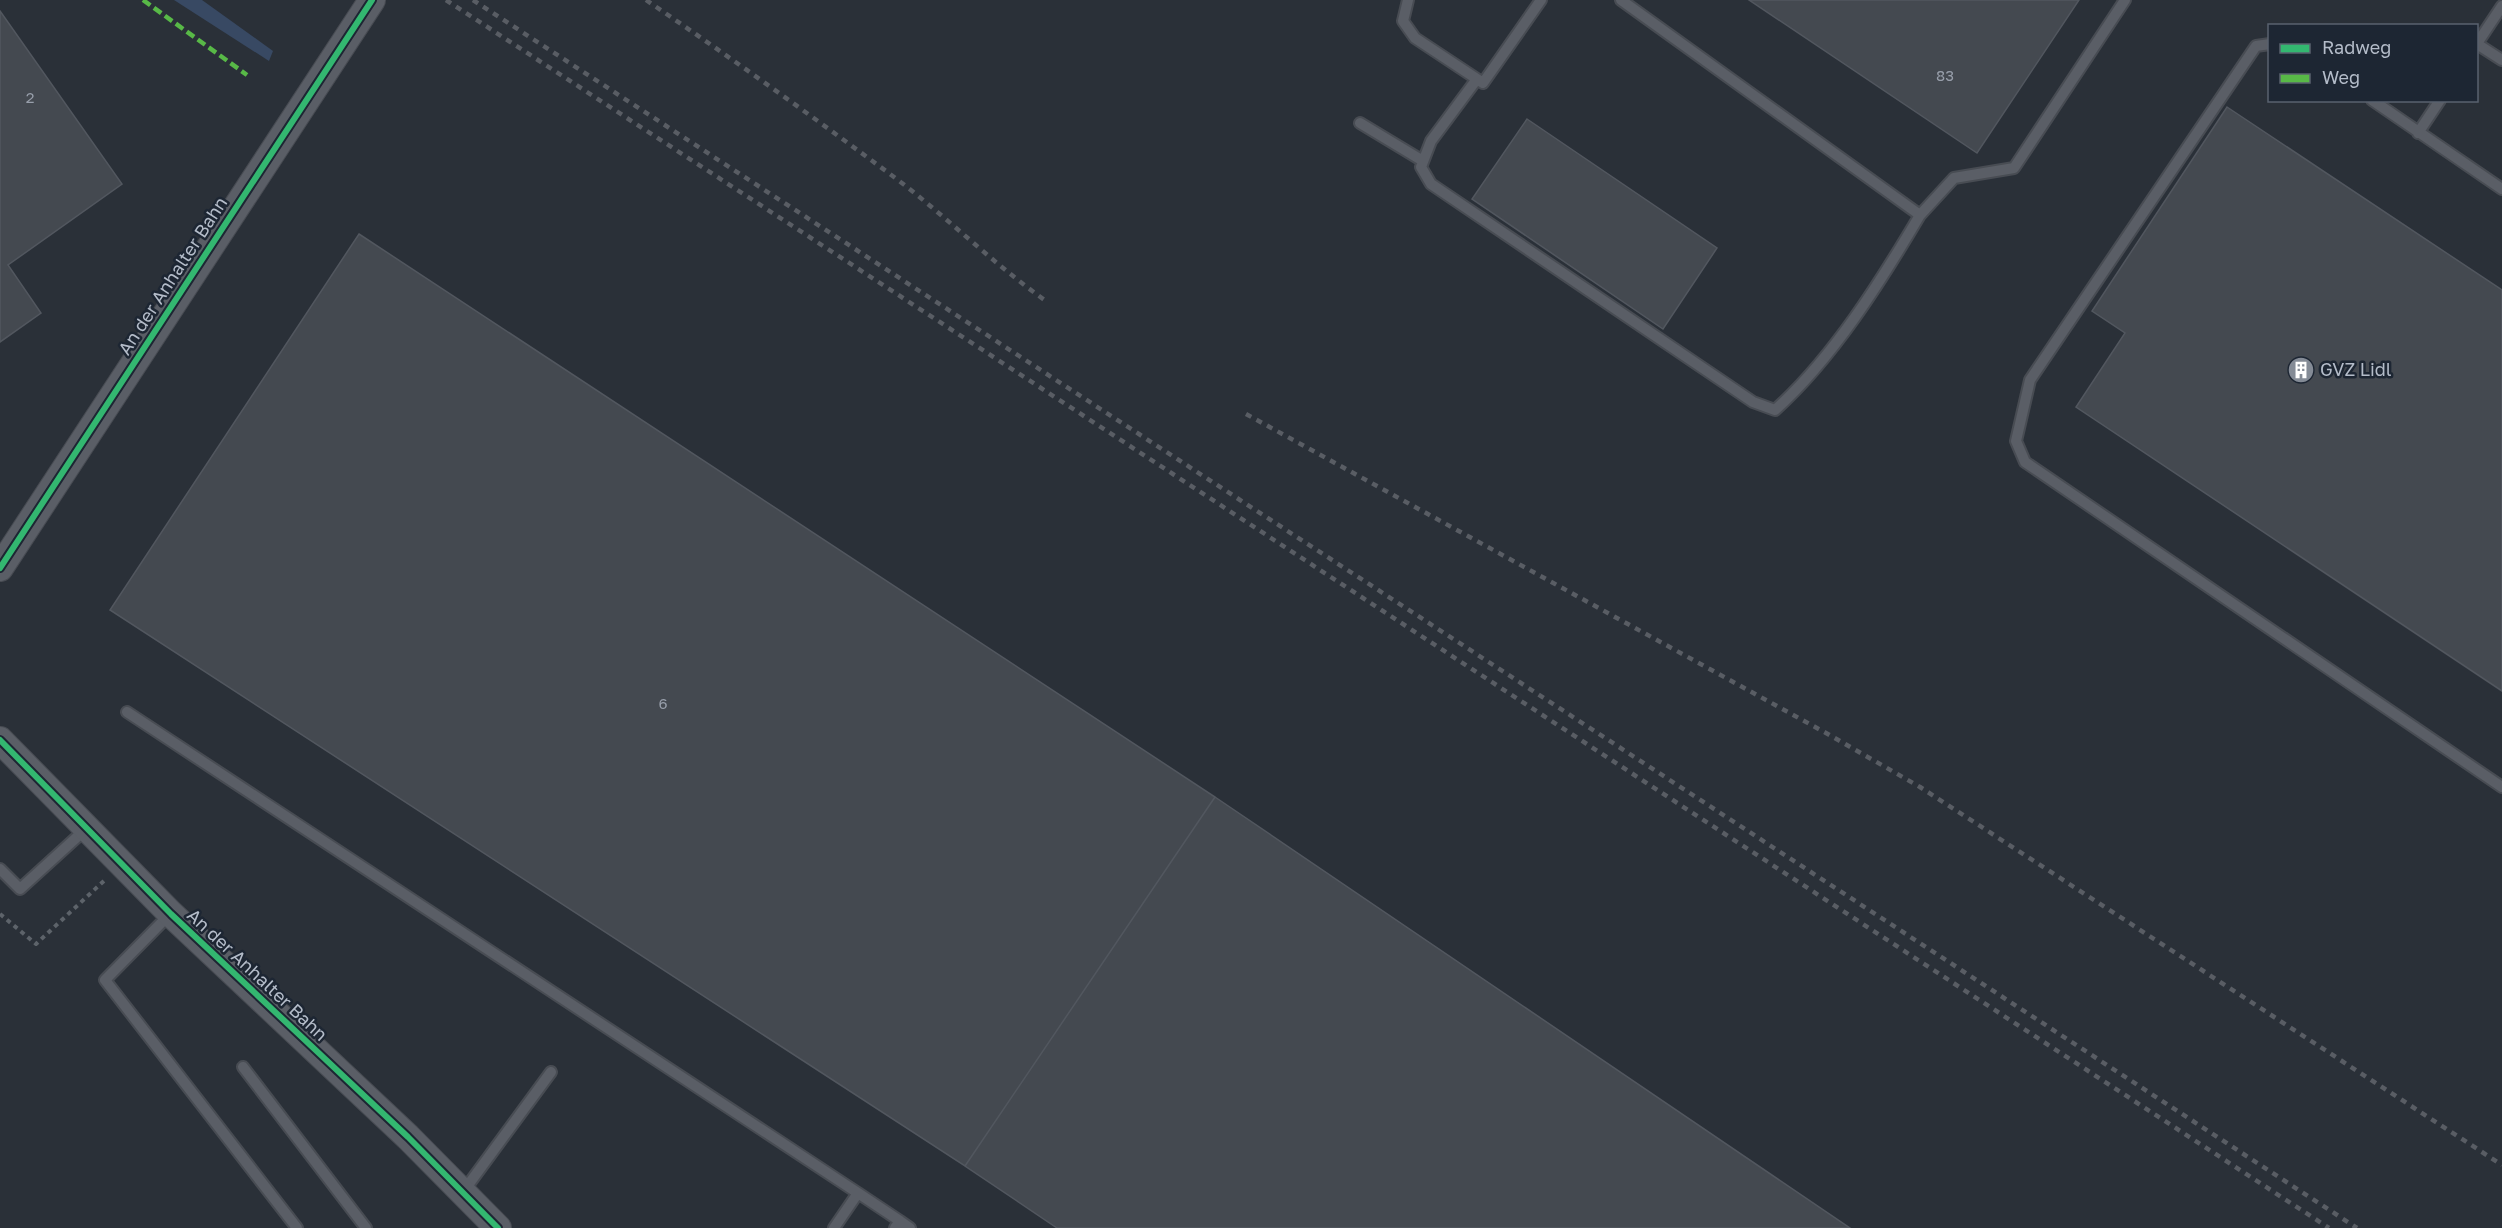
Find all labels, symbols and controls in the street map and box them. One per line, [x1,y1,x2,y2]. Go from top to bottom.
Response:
legend [2268,24,2478,102]
text: Radweg [2322,36,2391,58]
house number: 83 [1936,66,1954,84]
text: Weg [2322,66,2360,88]
house number: 2 [26,88,34,106]
street label: An der Anhalter Bahn [113,192,231,359]
building icon: GVZ Lidl [2286,355,2316,385]
place label: GVZ Lidl [2320,358,2392,380]
house number: 6 [658,694,668,712]
street label: An der Anhalter Bahn [183,903,332,1045]

